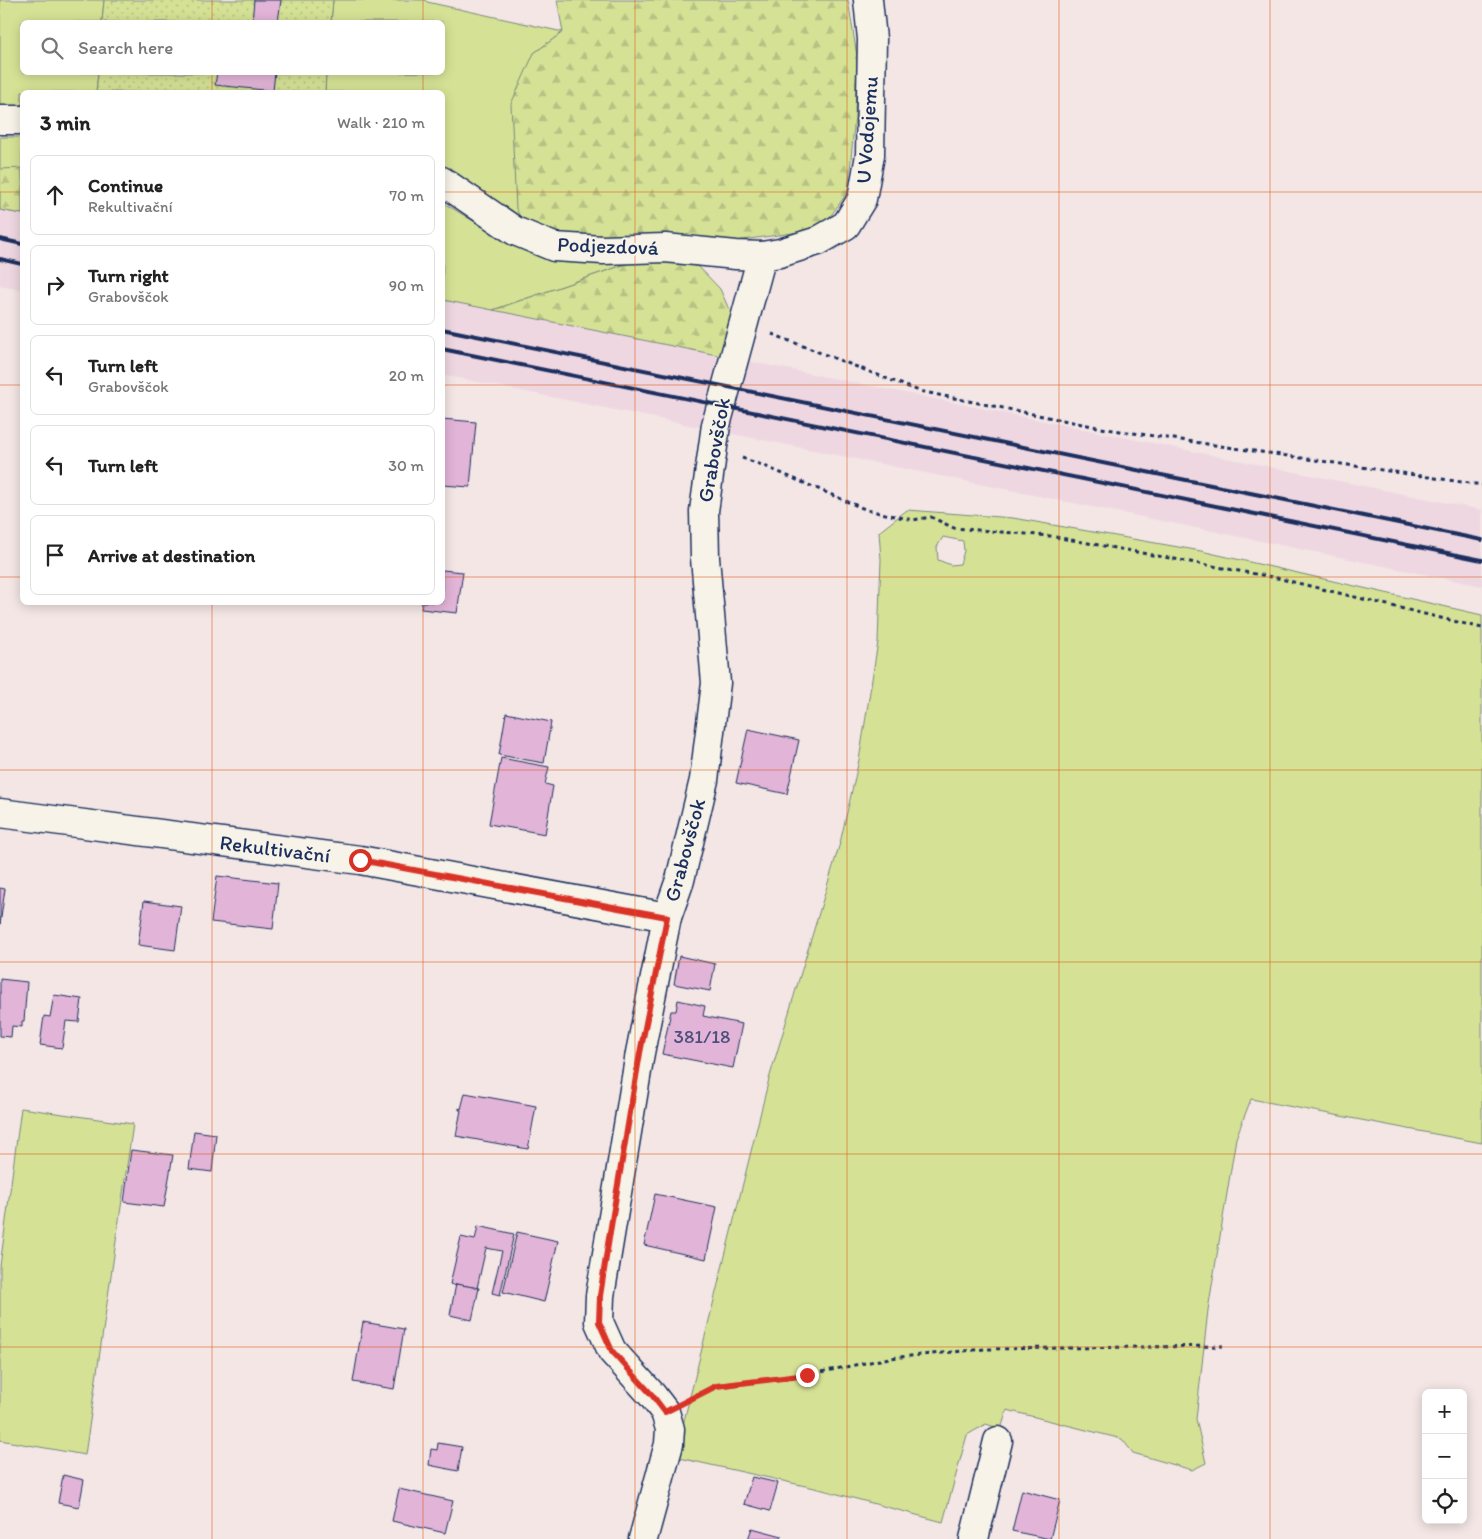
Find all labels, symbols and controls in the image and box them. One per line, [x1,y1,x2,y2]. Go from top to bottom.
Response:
search box [20,20,445,75]
icon: search [38,34,66,62]
text: Search here [78,36,173,59]
street label: U Vodojemu [850,75,883,185]
text: 3 min [40,110,90,135]
text: Walk · 210 m [337,113,425,132]
text: Continue [88,174,163,197]
icon: ahead [41,181,69,209]
text: 70 m [389,186,424,205]
text: Rekultivační [88,197,173,216]
street label: Podjezdová [557,231,659,260]
text: Turn right [88,264,169,287]
icon: right [41,271,69,299]
text: 90 m [389,276,424,295]
text: Grabovščok [88,287,169,306]
text: Turn left [88,354,158,377]
icon: left [41,361,69,389]
text: 20 m [389,366,424,385]
text: Grabovščok [88,377,169,396]
street label: Grabovščok [692,396,735,504]
icon: left [41,451,69,479]
text: Turn left [88,454,158,477]
text: 30 m [388,456,424,475]
icon: arrive [41,541,69,569]
text: Arrive at destination [88,544,255,567]
street label: Grabovščok [659,795,710,904]
street label: Rekultivační [218,829,332,868]
route start [349,849,372,872]
house number: 381/18 [674,1025,730,1048]
route end [796,1364,819,1387]
map controls [1422,1389,1467,1524]
button: + [1422,1389,1467,1434]
button: − [1422,1434,1467,1479]
button: locate [1422,1479,1467,1524]

